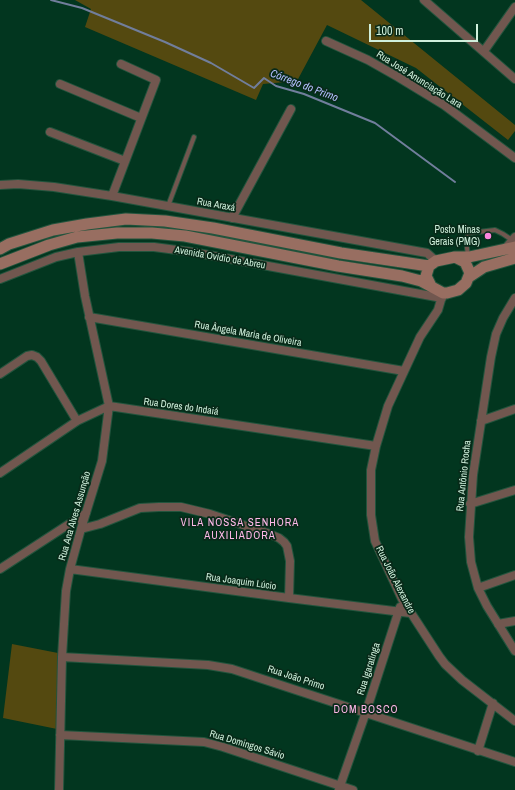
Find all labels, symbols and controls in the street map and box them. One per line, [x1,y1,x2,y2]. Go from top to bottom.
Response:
scale bar [371,16,480,42]
text: 100 m [376,23,403,39]
street label: Rua José Anunciação Lara [374,49,464,111]
water label: Córrego do Primo [268,67,340,105]
street label: Rua Araxá [196,196,236,214]
place label: Posto Minas Gerais (PMG) [429,224,480,248]
marker: Posto Minas Gerais (PMG) [483,231,493,241]
street label: Avenida Ovídio de Abreu [174,244,266,272]
street label: Rua Ângela Maria de Oliveira [194,319,302,349]
street label: Rua Dores do Indaiá [143,396,219,418]
street label: Rua Antônio Rocha [454,440,474,512]
street label: Rua Ana Alves Assunção [56,470,94,562]
district label: VILA NOSSA SENHORA AUXILIADORA [181,516,299,542]
street label: Rua João Alexandre [373,544,417,616]
street label: Rua Joaquim Lúcio [205,571,277,593]
street label: Rua Igaratinga [355,641,383,697]
street label: Rua João Primo [266,663,326,693]
district label: DOM BOSCO [333,703,399,717]
street label: Rua Domingos Sávio [208,728,286,762]

